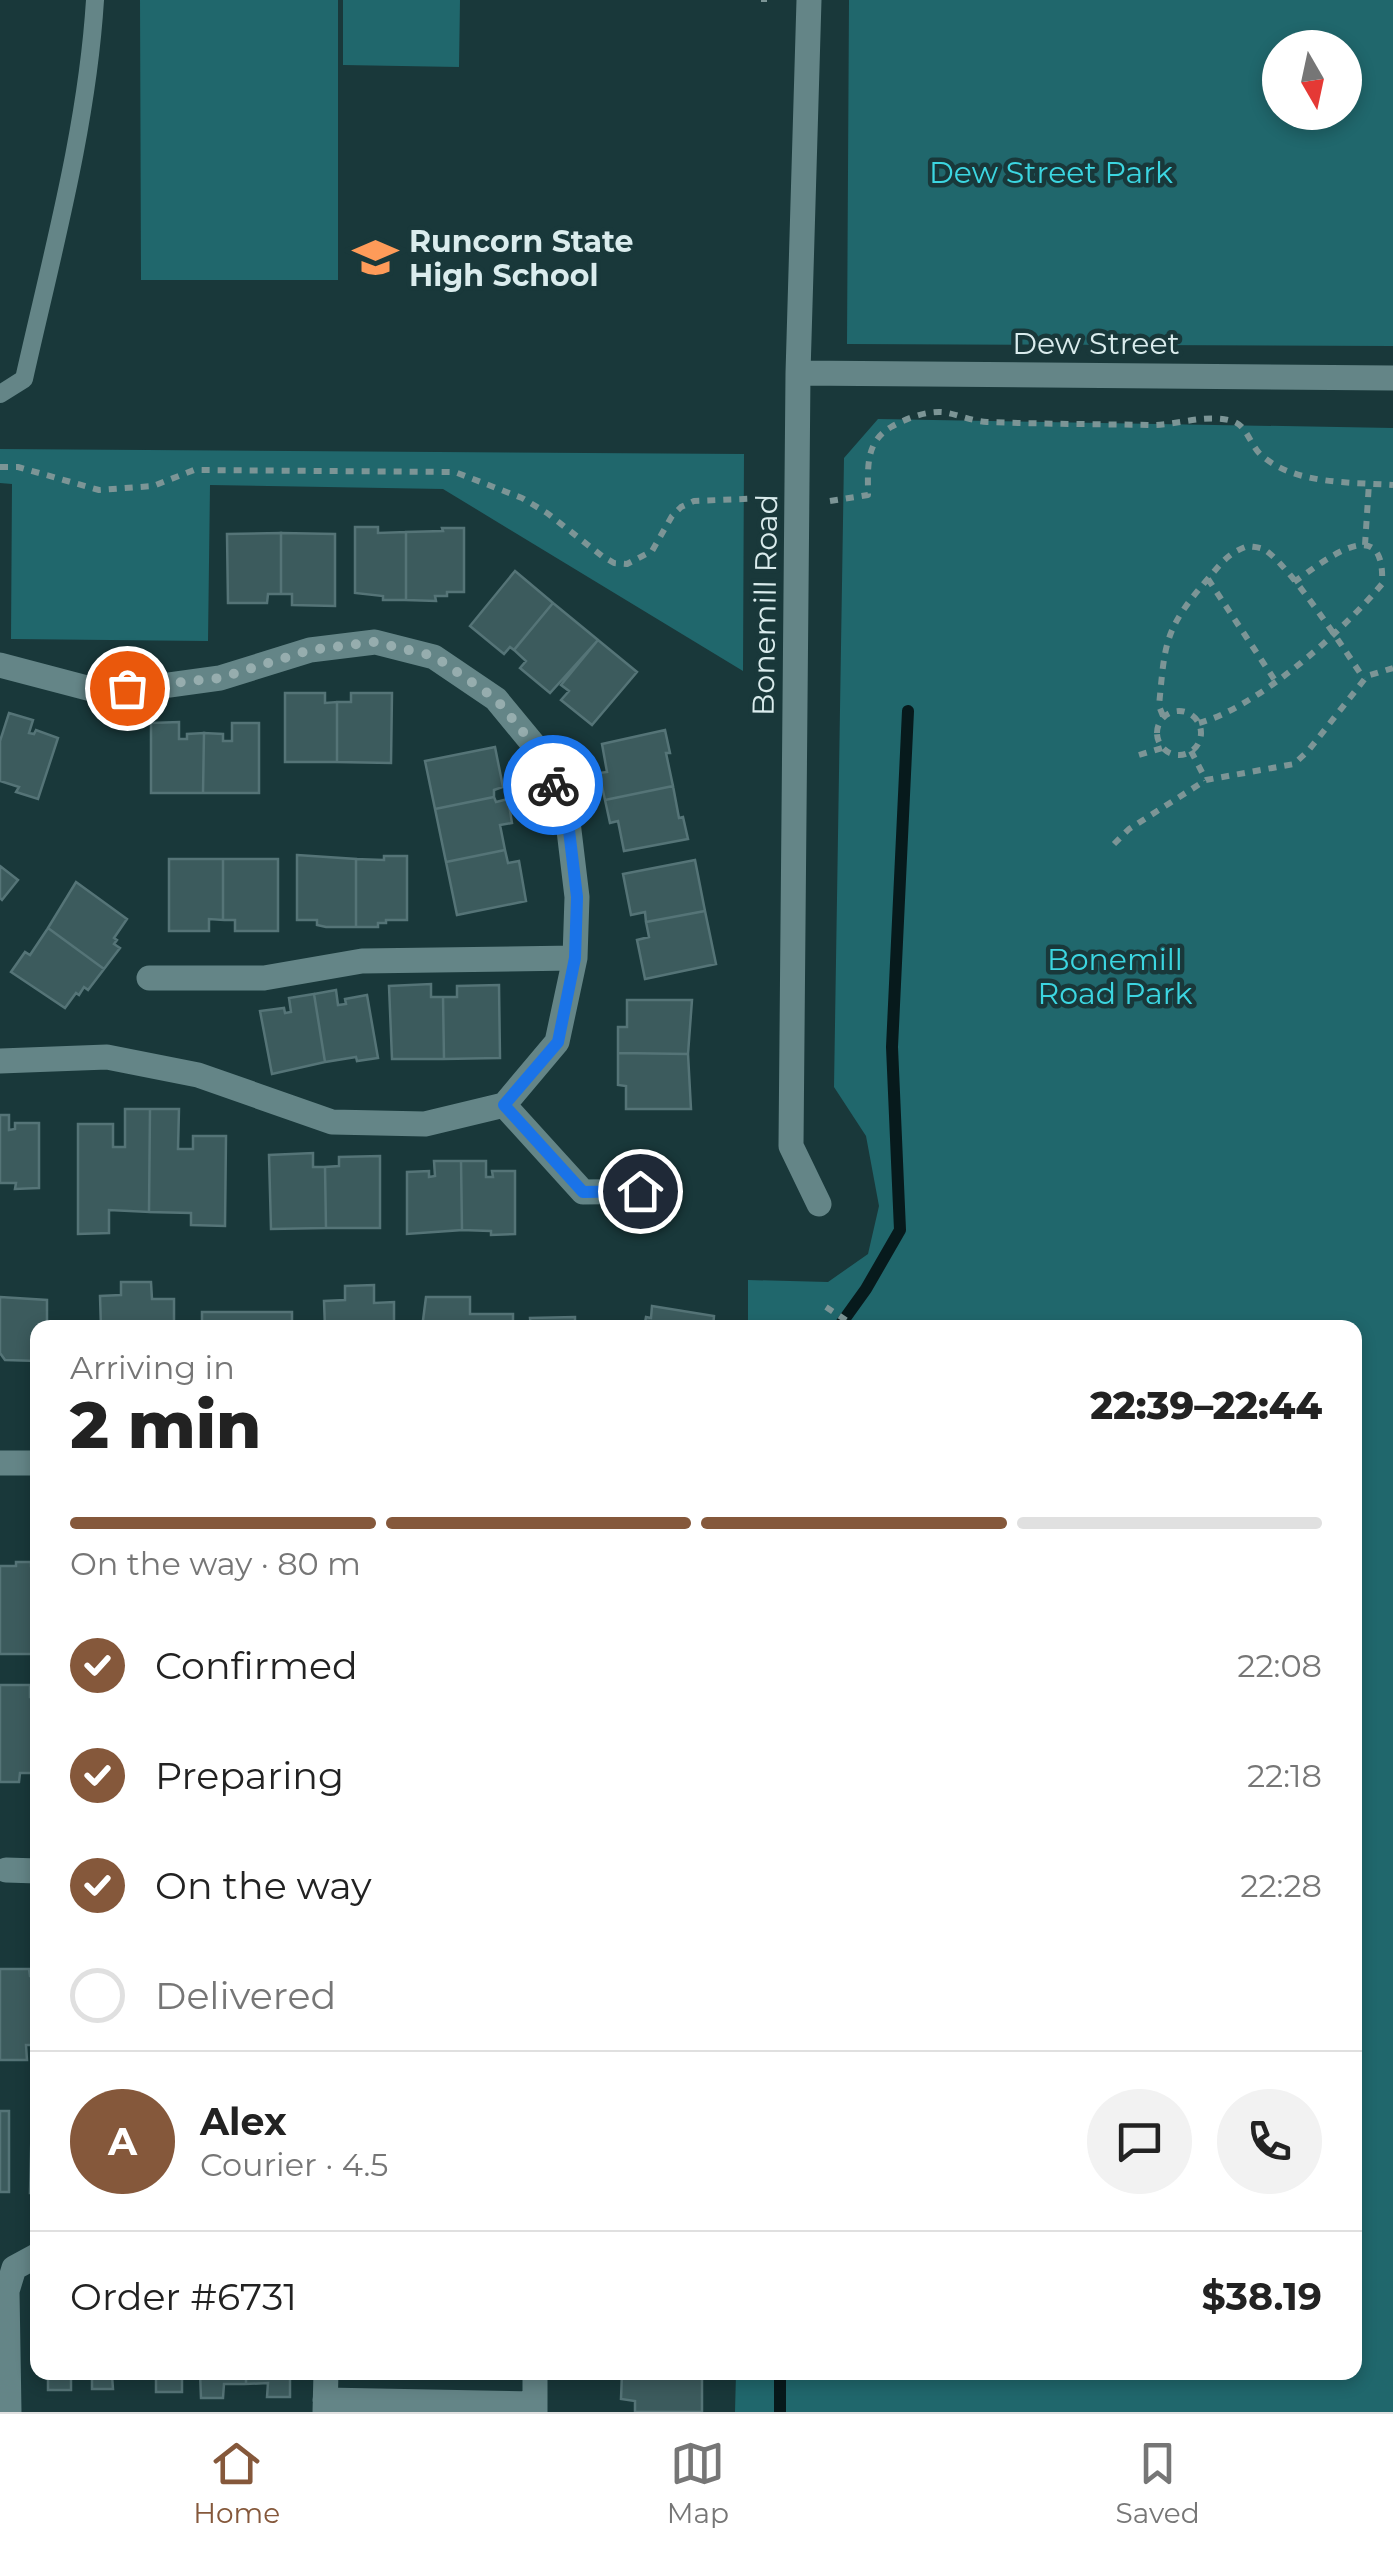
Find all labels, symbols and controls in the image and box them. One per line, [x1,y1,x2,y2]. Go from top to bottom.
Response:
north arrow [1262,30,1362,130]
map controls [1262,30,1362,130]
park label: Dew Street Park [929,154,1173,191]
place label: Runcorn State High School [409,223,633,294]
school or university icon: Runcorn State High School [352,234,400,282]
street label: Dew Street [1012,325,1180,362]
street label: Bonemill Road [745,494,785,716]
pin [85,646,170,731]
icon: bag [100,661,155,716]
courier [503,735,603,835]
icon: bike [526,758,581,813]
park label: Bonemill Road Park [1038,941,1192,1012]
pin [598,1149,683,1234]
icon: home [613,1164,668,1219]
text: Arriving in [70,1348,235,1387]
text: 22:39–22:44 [1090,1382,1322,1429]
text: 2 min [70,1385,261,1464]
text: On the way · 80 m [70,1544,361,1583]
icon: check [70,1638,125,1693]
text: Confirmed [155,1642,358,1689]
text: 22:08 [1237,1646,1322,1685]
icon: check [70,1748,125,1803]
text: Preparing [155,1752,344,1799]
text: 22:18 [1247,1756,1322,1795]
icon: check [70,1858,125,1913]
text: On the way [155,1862,372,1909]
text: 22:28 [1240,1866,1322,1905]
text: Delivered [155,1972,336,2019]
button: chat [1087,2089,1192,2194]
button: phone [1217,2089,1322,2194]
text: Alex [200,2098,287,2145]
text: A [108,2118,137,2165]
text: Courier · 4.5 [200,2145,388,2184]
text: Order #6731 [70,2273,297,2320]
text: $38.19 [1202,2273,1322,2320]
tab: Home [193,2436,280,2530]
tab: Map [667,2436,729,2530]
tab: Saved [1116,2436,1200,2530]

